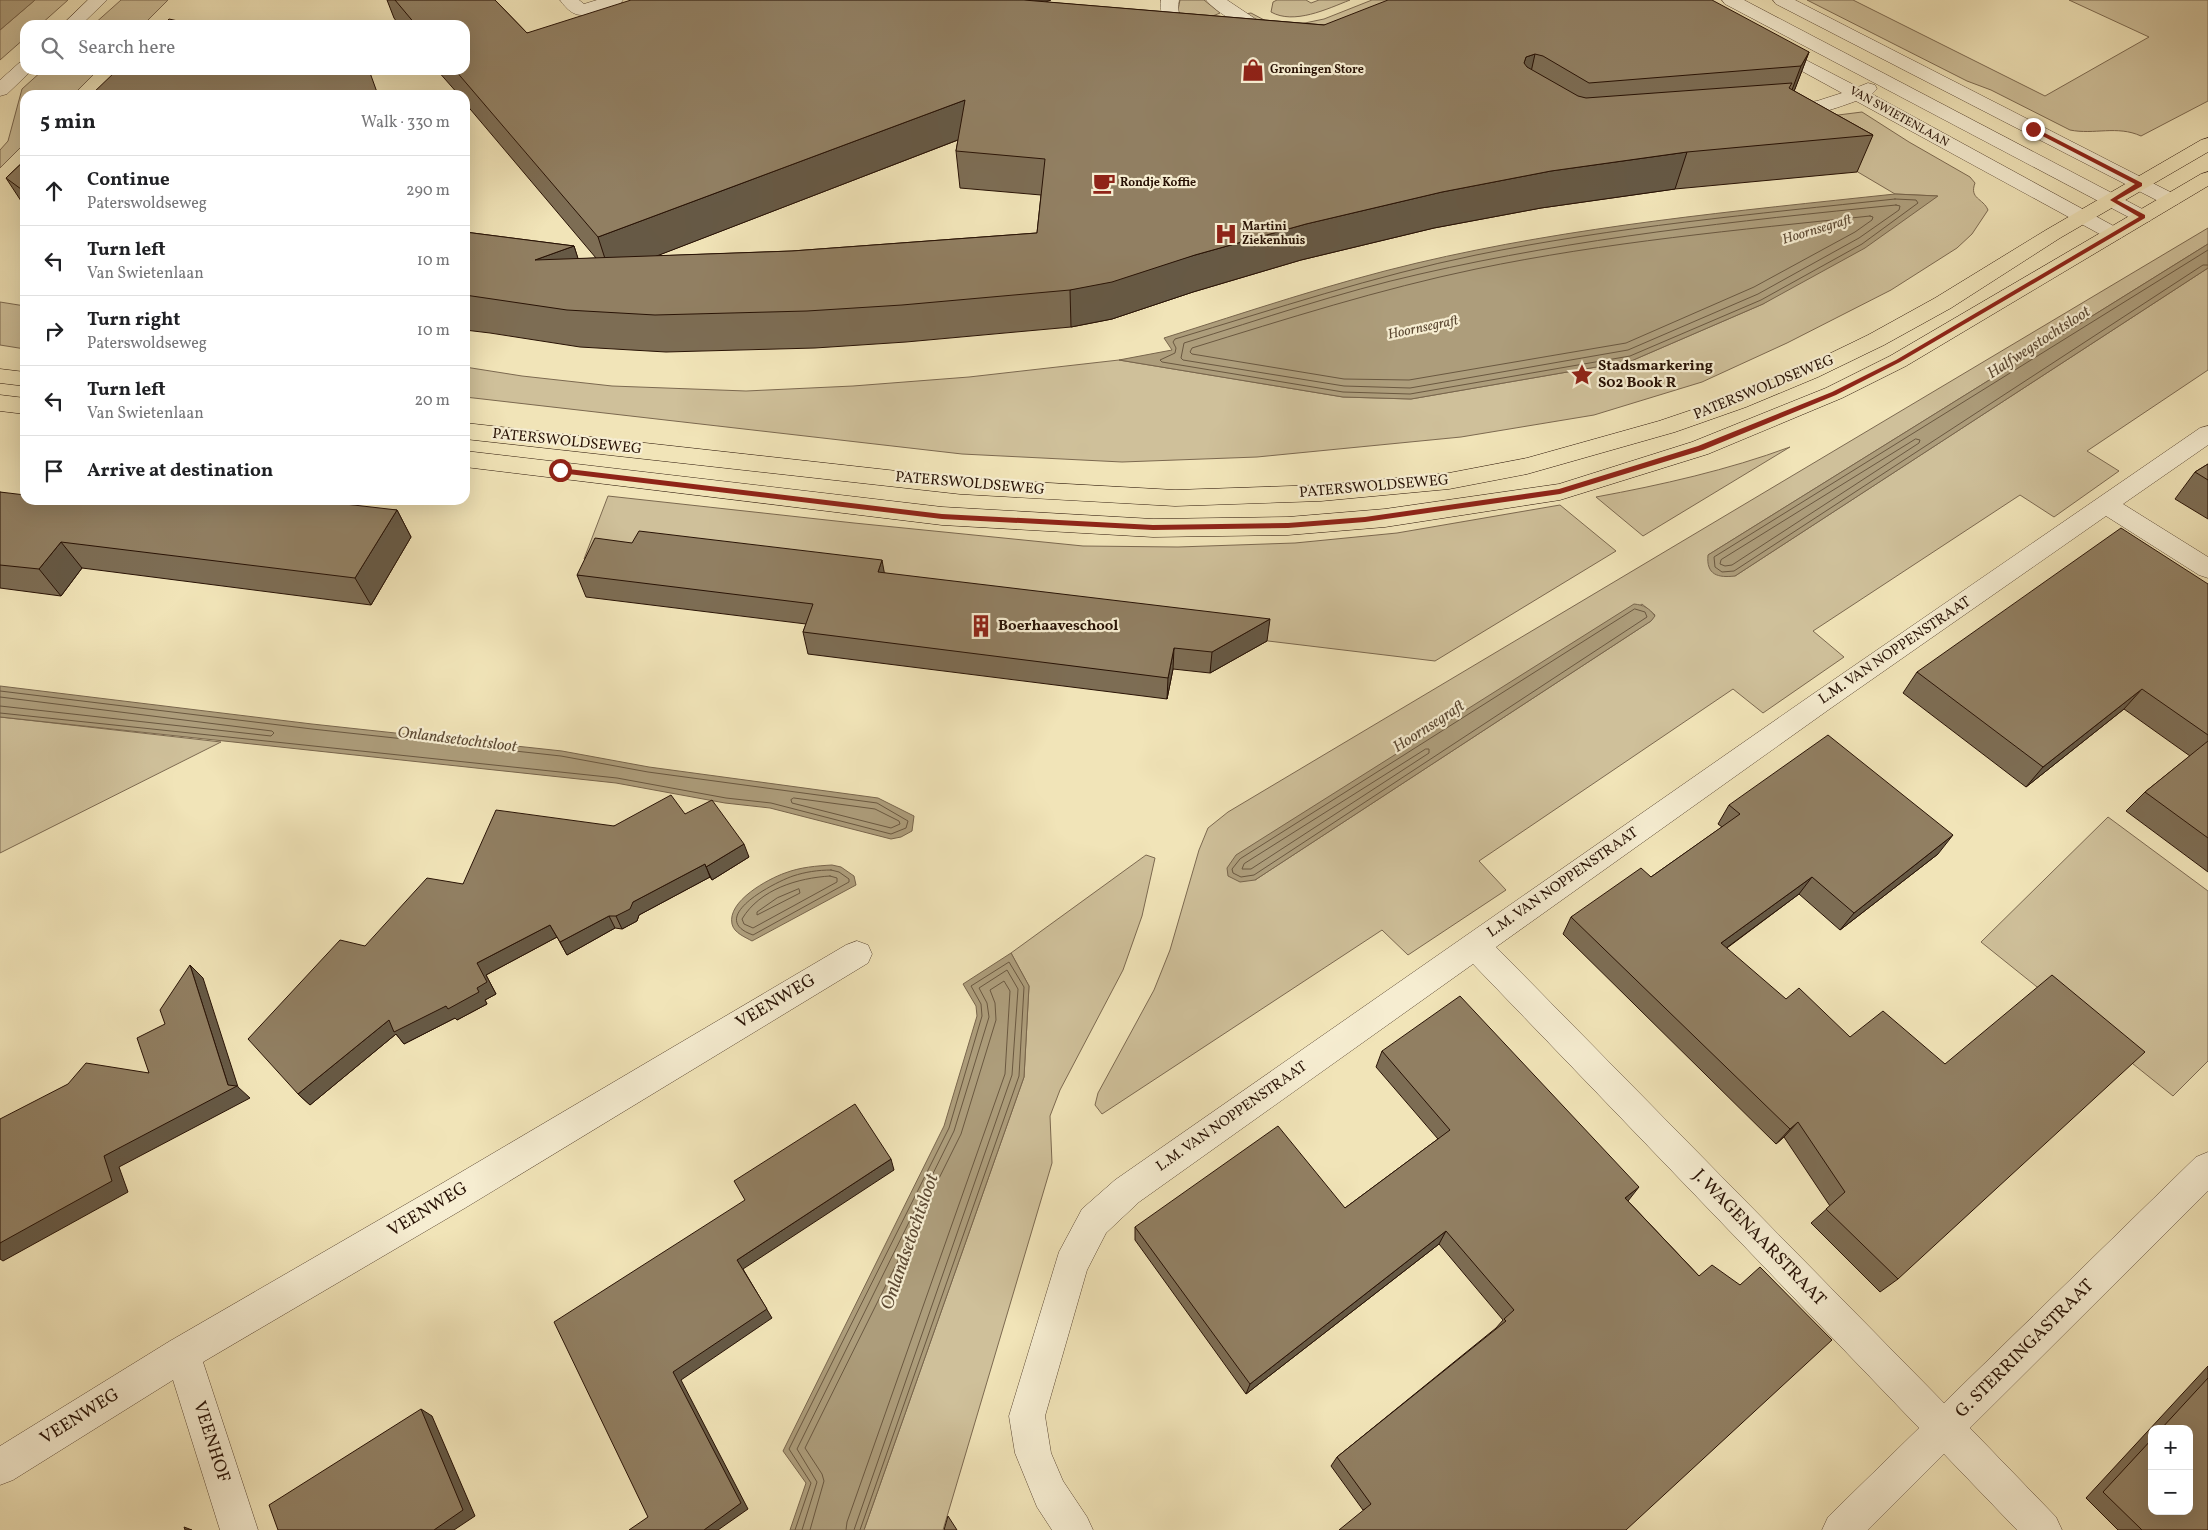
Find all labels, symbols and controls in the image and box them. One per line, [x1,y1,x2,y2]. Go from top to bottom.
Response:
search box [20,20,470,75]
icon: search [38,34,66,62]
text: Search here [78,35,175,61]
shop icon: Groningen Store [1240,57,1266,83]
place label: Groningen Store [1270,62,1364,78]
street label: VAN SWIETENLAAN [1846,83,1952,151]
text: 5 min [40,108,96,137]
text: Walk · 330 m [361,112,450,134]
route end [2022,118,2045,141]
text: Continue [87,167,170,193]
cafe icon: Rondje Koffie [1091,170,1117,196]
place label: Rondje Koffie [1120,175,1196,191]
icon: ahead [40,177,68,205]
text: 290 m [406,180,450,202]
text: Paterswoldseweg [87,193,207,215]
water label: Hoornsegraft [1780,210,1855,250]
place label: Martini Ziekenhuis [1242,219,1306,249]
hospital icon: Martini Ziekenhuis [1213,221,1239,247]
text: Turn left [87,237,166,263]
icon: left [40,247,68,275]
text: 10 m [417,250,450,272]
text: Van Swietenlaan [87,263,204,285]
water label: Halfwegstochtsloot [1983,301,2096,385]
text: Turn right [87,307,180,333]
water label: Hoornsegraft [1386,311,1461,345]
icon: right [40,317,68,345]
text: 10 m [417,320,450,342]
text: Paterswoldseweg [87,333,207,355]
street label: PATERSWOLDSEWEG [1690,350,1838,426]
place label: Stadsmarkering S02 Book R [1598,356,1713,394]
place icon: Stadsmarkering S02 Book R [1569,362,1595,388]
text: Turn left [87,377,166,403]
icon: left [40,387,68,415]
text: 20 m [415,390,450,412]
text: Van Swietenlaan [87,403,204,425]
street label: PATERSWOLDSEWEG [491,424,643,460]
icon: arrive [40,457,68,485]
text: Arrive at destination [87,458,273,484]
route start [549,459,572,482]
street label: PATERSWOLDSEWEG [894,467,1046,501]
street label: PATERSWOLDSEWEG [1298,470,1450,504]
street label: L.M. VAN NOPPENSTRAAT [1815,592,1976,710]
building icon: Boerhaaveschool [968,613,994,639]
place label: Boerhaaveschool [998,616,1118,637]
water label: Hoornsegraft [1389,695,1470,758]
water label: Onlandsetochtsloot [396,722,519,758]
street label: L.M. VAN NOPPENSTRAAT [1483,823,1643,943]
street label: VEENWEG [731,968,821,1036]
street label: L.M. VAN NOPPENSTRAAT [1152,1057,1312,1177]
street label: J. WAGENAARSTRAAT [1687,1164,1832,1313]
water label: Onlandsetochtsloot [874,1170,946,1314]
street label: VEENWEG [383,1176,473,1244]
street label: G. STERRINGASTRAAT [1950,1274,2100,1424]
street label: VEENWEG [35,1383,125,1451]
street label: VEENHOF [186,1398,236,1486]
map controls [2148,1425,2193,1515]
button: + [2148,1425,2193,1470]
button: − [2148,1470,2193,1515]

